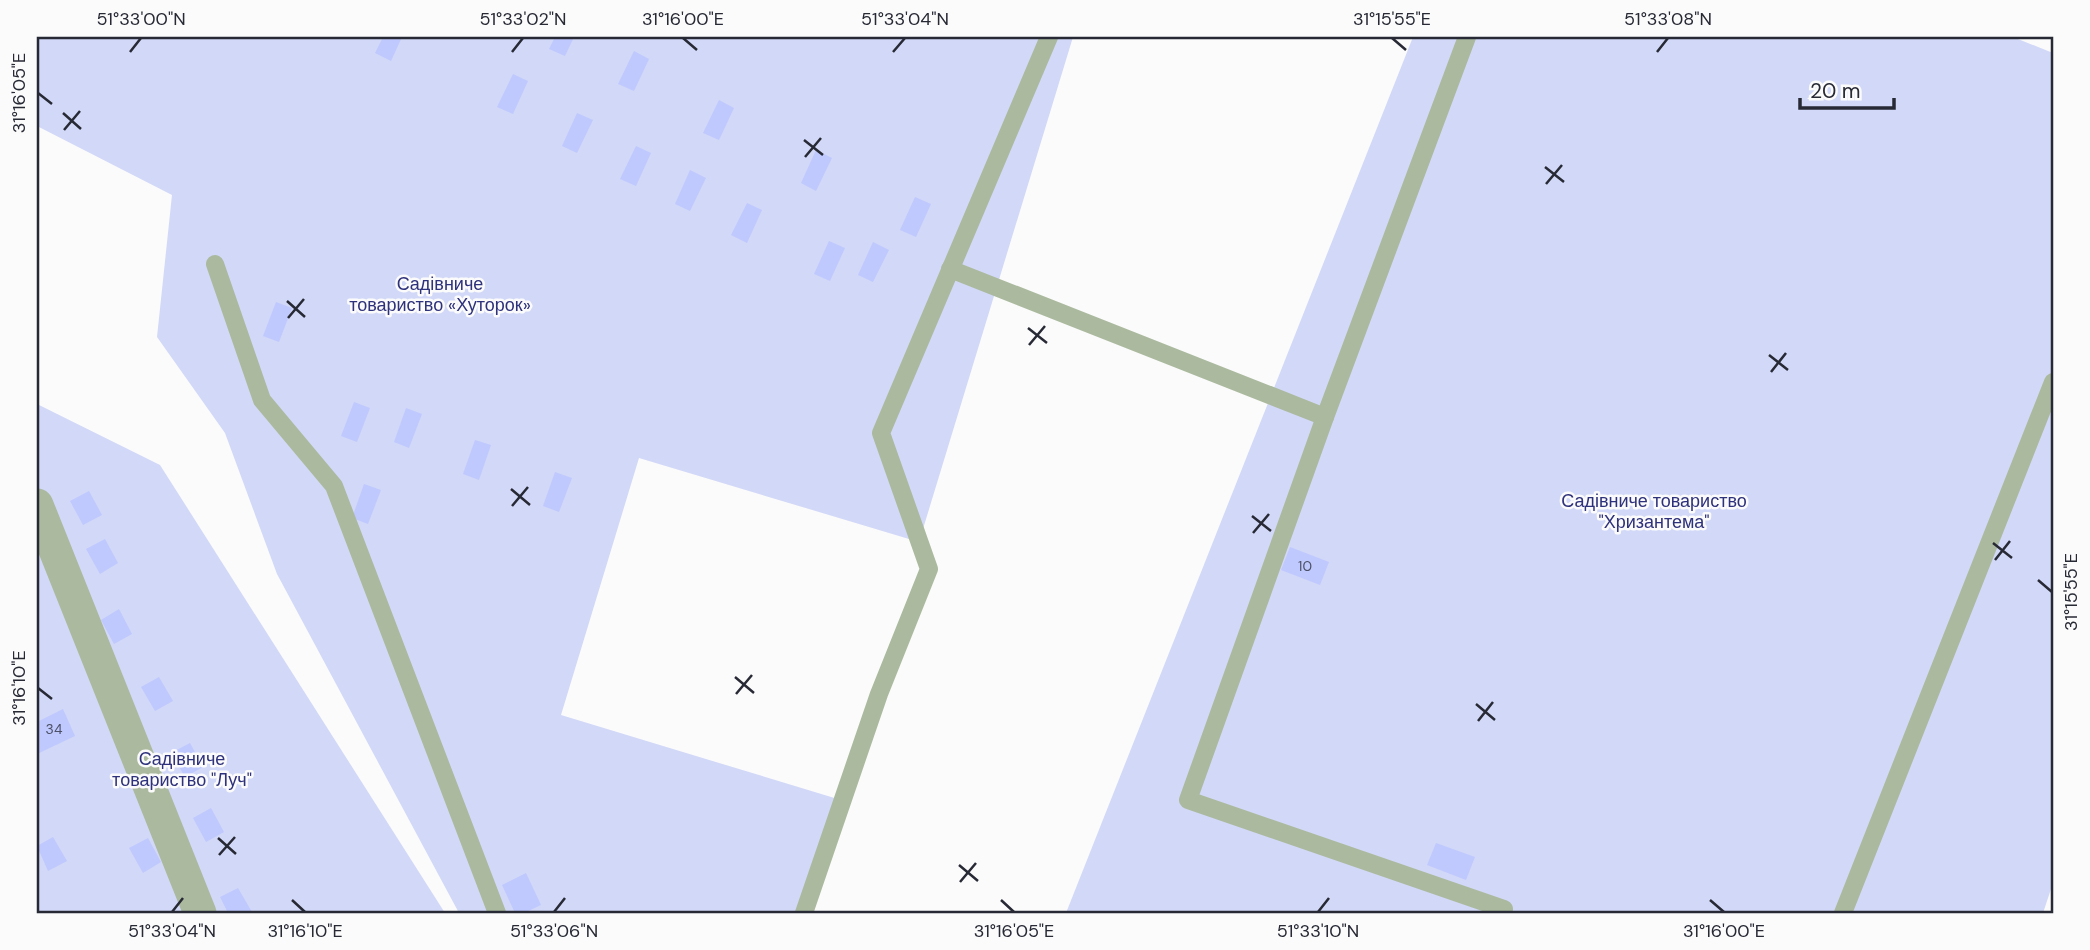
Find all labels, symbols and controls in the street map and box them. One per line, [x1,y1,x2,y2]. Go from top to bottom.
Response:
text: 51°33'00"N [96,7,186,31]
text: 51°33'02"N [479,7,567,31]
text: 31°16'00"E [642,7,724,31]
text: 51°33'04"N [861,7,949,31]
text: 31°15'55"E [1353,7,1431,31]
text: 51°33'08"N [1624,7,1712,31]
text: 31°16'05"E [7,53,31,133]
scale bar [1800,66,1894,110]
text: 20 m [1810,77,1861,105]
park label: Садівниче товариство «Хуторок» [349,272,531,317]
park label: Садівниче товариство "Хризантема" [1561,489,1747,534]
text: 31°15'55"E [2059,553,2083,631]
house number: 10 [1298,557,1312,575]
text: 31°16'10"E [7,650,31,726]
house number: 34 [46,720,63,738]
park label: Садівниче товариство "Луч" [112,747,252,792]
text: 51°33'04"N [128,919,216,943]
text: 31°16'10"E [267,919,343,943]
text: 51°33'06"N [510,919,598,943]
text: 31°16'05"E [974,919,1054,943]
text: 51°33'10"N [1277,919,1359,943]
text: 31°16'00"E [1683,919,1765,943]

